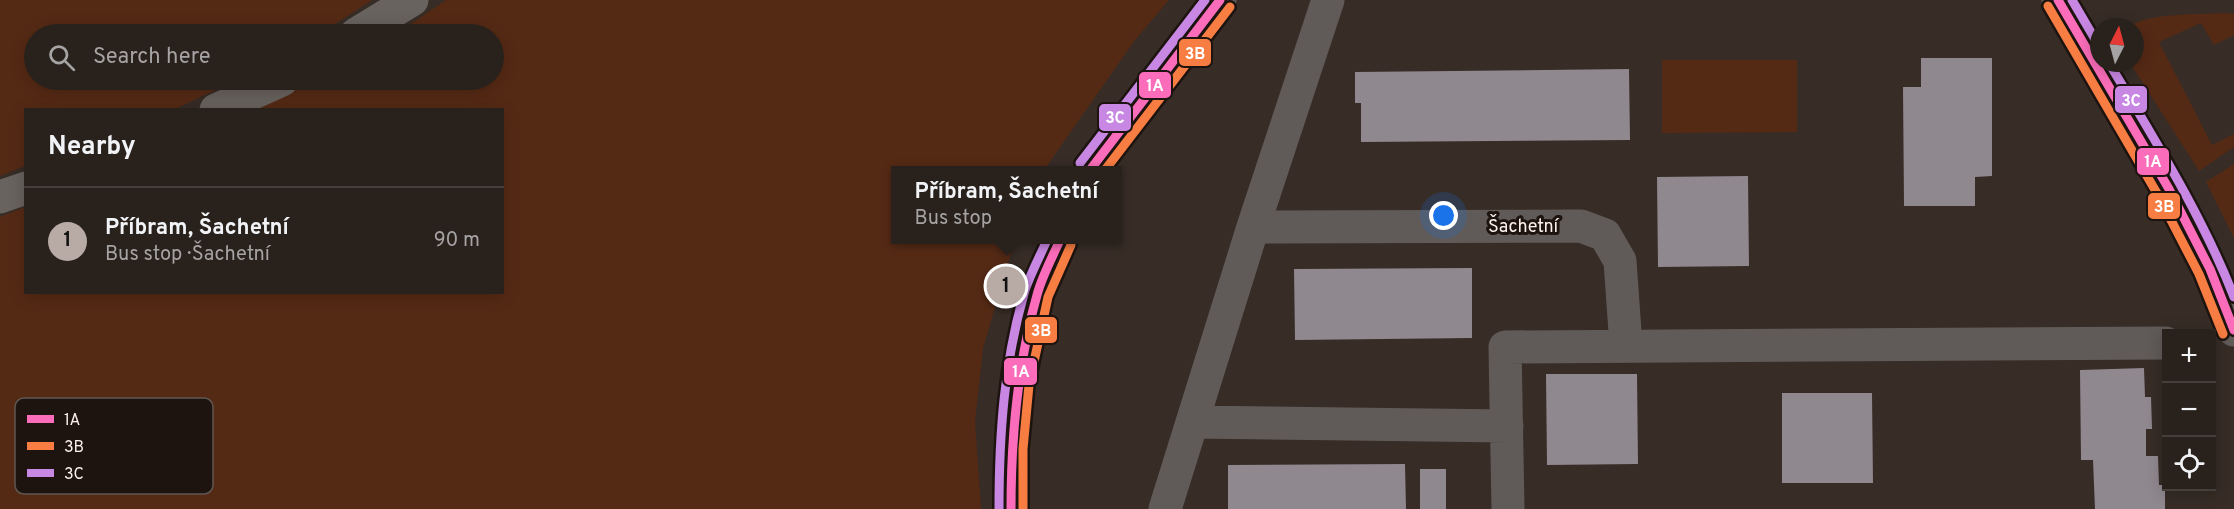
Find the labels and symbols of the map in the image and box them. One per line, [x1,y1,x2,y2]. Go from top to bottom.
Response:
north arrow [2090,18,2144,72]
line badge: 3B [1178,38,1212,67]
text: 3B [1185,45,1205,65]
line badge: 1A [1138,71,1172,99]
text: 1A [1146,77,1164,97]
line badge: 3C [2114,85,2148,114]
text: 3C [2121,92,2141,112]
line badge: 3C [1098,103,1132,132]
text: 3C [1105,109,1125,129]
line badge: 1A [2136,147,2170,176]
text: 1A [2144,153,2162,173]
line badge: 3B [2147,192,2181,220]
text: 3B [2154,198,2174,218]
your location [1429,201,1458,230]
street label: Šachetní [1488,214,1560,239]
pin: 1 [986,264,1026,308]
line badge: 3B [1024,316,1058,344]
text: 3B [1031,322,1051,342]
line badge: 1A [1003,357,1038,386]
text: 1A [1012,363,1030,383]
legend [15,398,213,494]
text: 1A [64,411,80,431]
text: 3B [64,438,84,458]
text: 3C [64,465,84,485]

